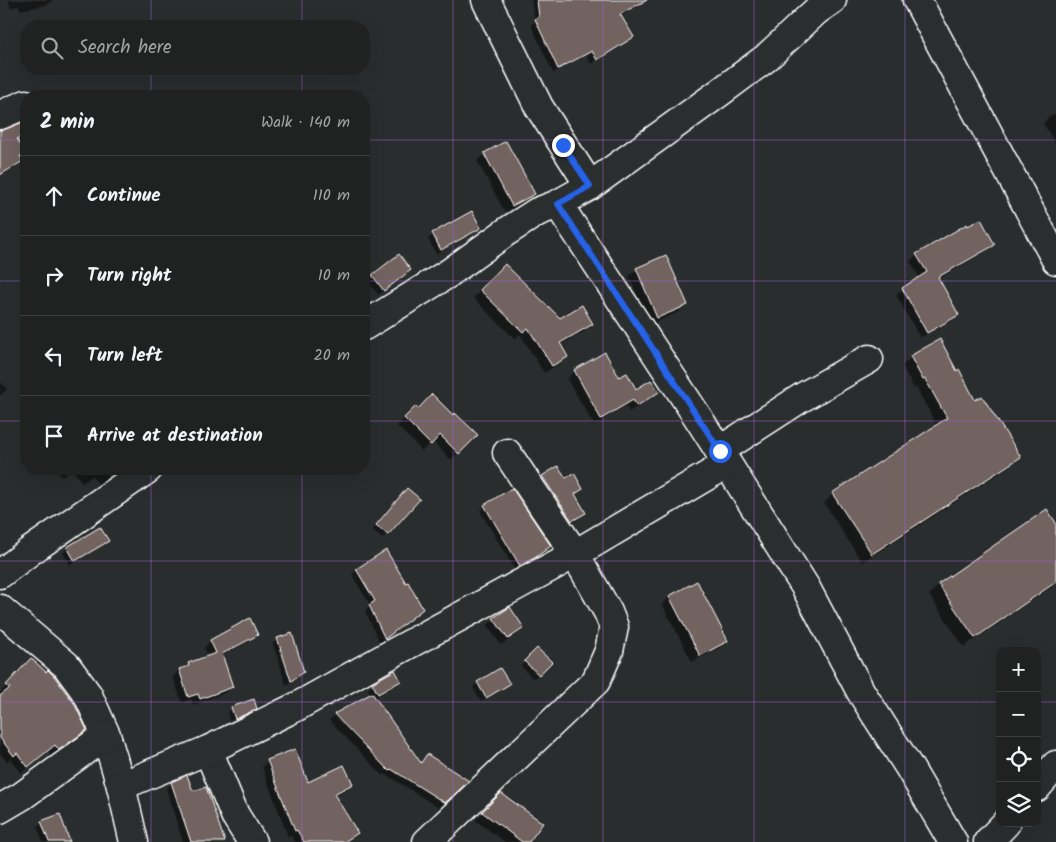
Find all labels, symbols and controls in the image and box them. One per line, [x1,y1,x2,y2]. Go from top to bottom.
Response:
search box [20,20,370,75]
text: Search here [78,33,172,63]
icon: search [38,34,66,62]
text: 2 min [40,106,95,139]
text: Walk · 140 m [261,110,350,135]
route end [552,134,575,157]
text: Continue [87,181,160,211]
icon: ahead [40,182,68,210]
text: 110 m [313,183,350,208]
text: Turn right [87,261,172,291]
icon: right [40,262,68,290]
text: 10 m [318,263,350,288]
text: Turn left [87,341,162,371]
icon: left [40,342,68,370]
text: 20 m [314,343,350,368]
text: Arrive at destination [87,421,263,451]
icon: arrive [40,422,68,450]
route start [709,440,732,463]
map controls [996,647,1041,827]
button: + [996,647,1041,692]
button: − [996,692,1041,737]
button: locate [996,737,1041,782]
button: layers [996,782,1041,827]

